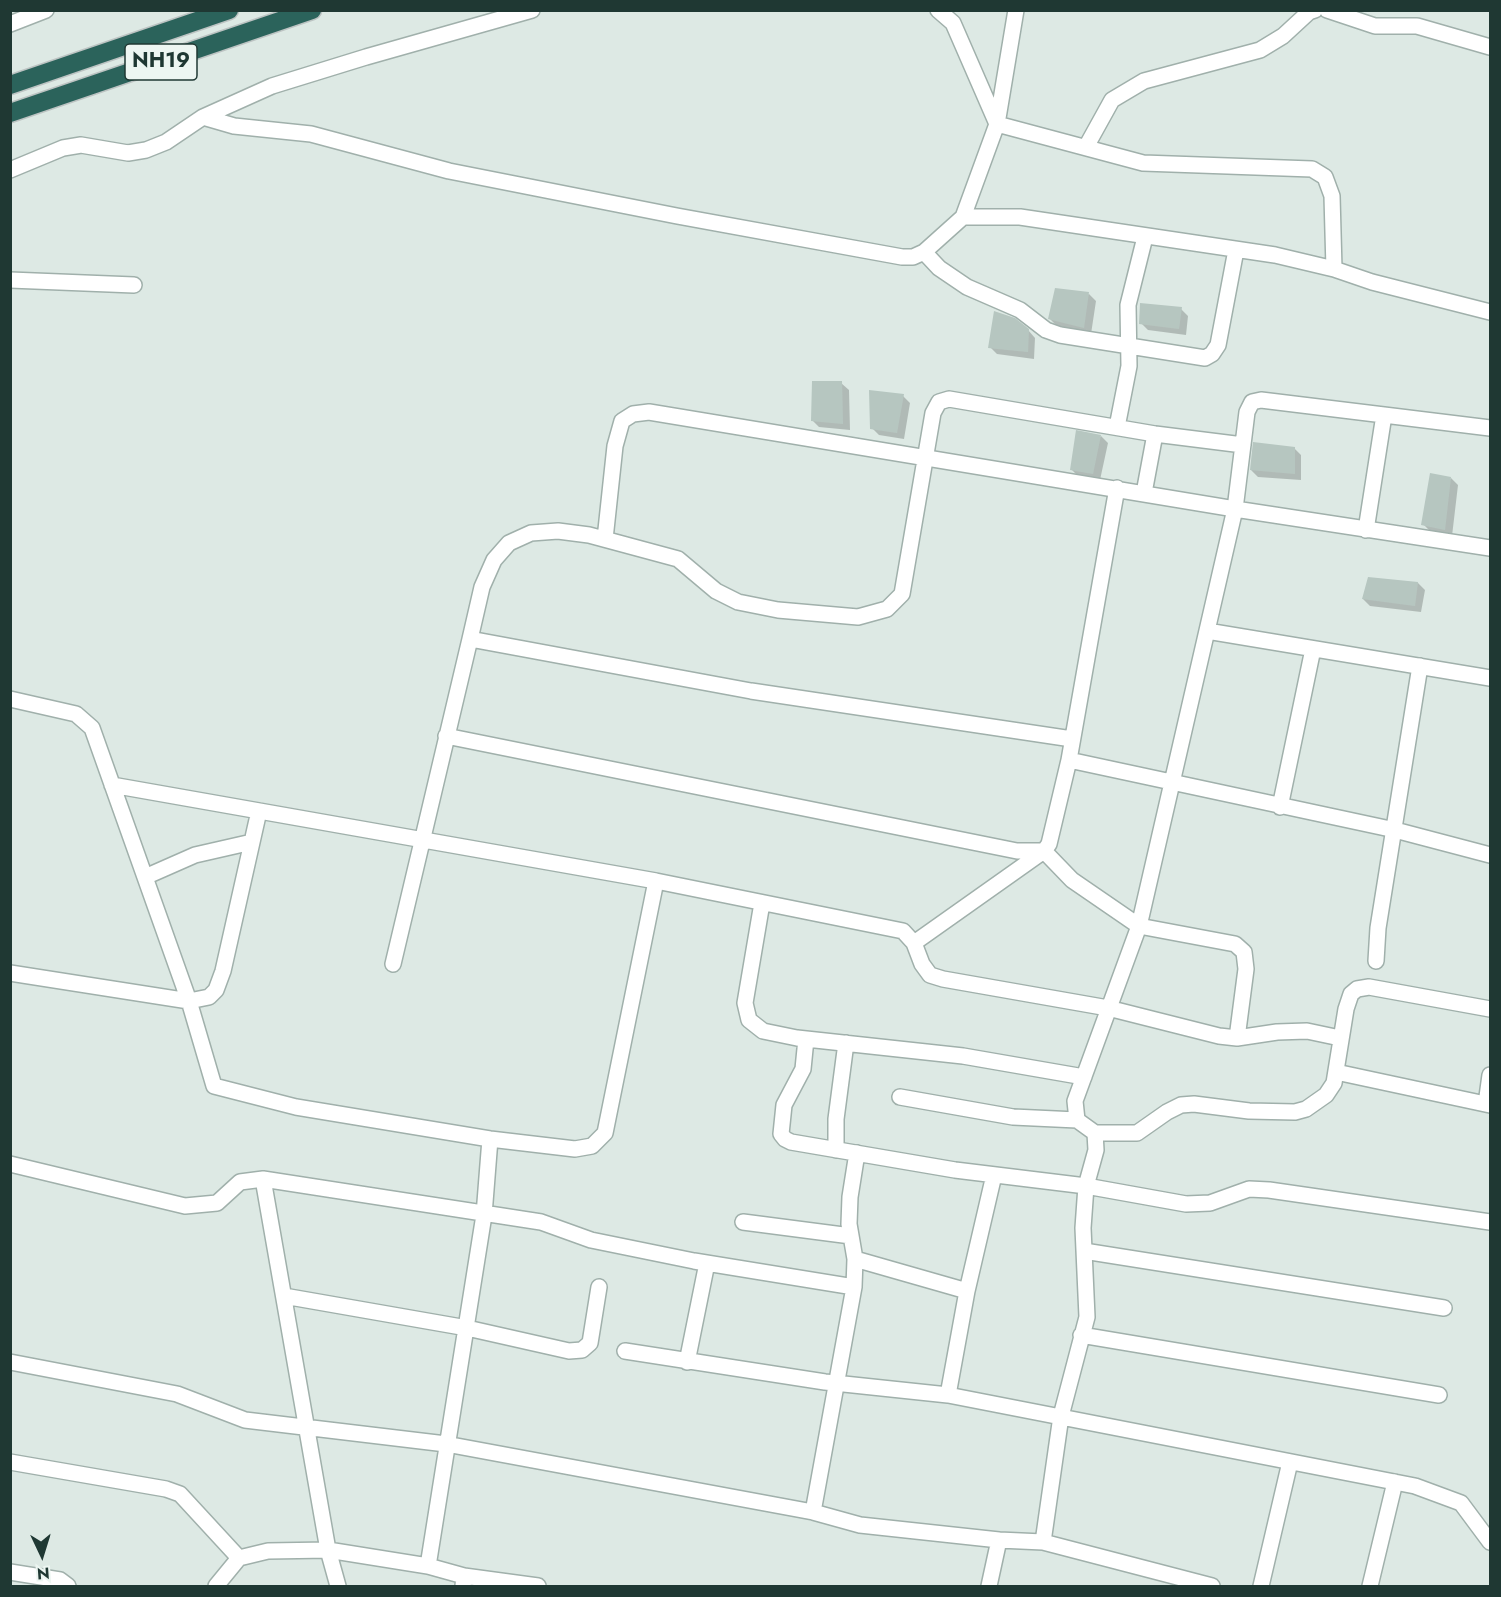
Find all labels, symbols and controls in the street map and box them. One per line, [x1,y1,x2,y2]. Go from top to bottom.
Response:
road number: NH19 [125,44,197,80]
north arrow [12,1525,72,1585]
text: N [36,1562,50,1585]

